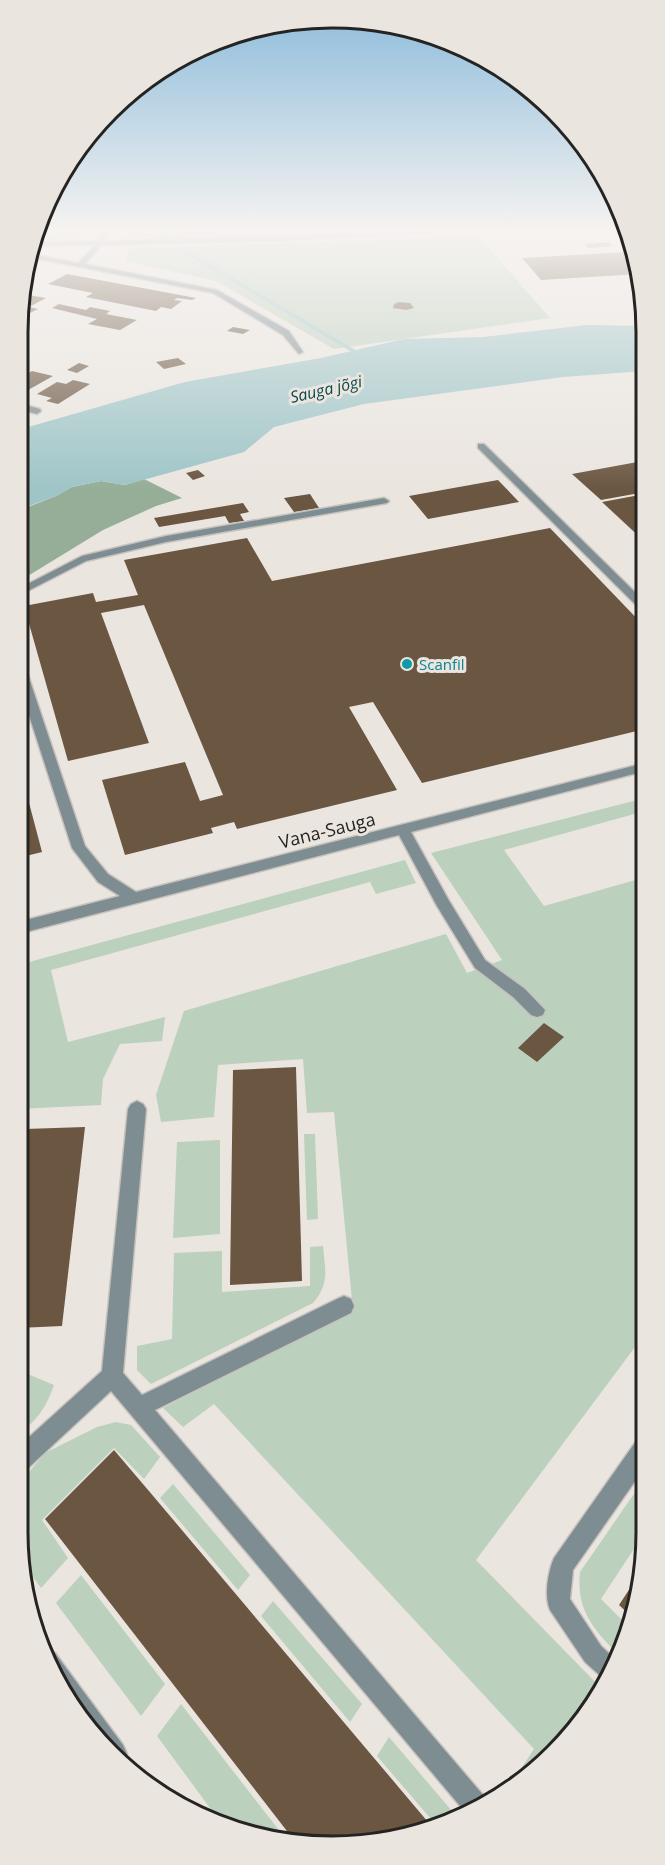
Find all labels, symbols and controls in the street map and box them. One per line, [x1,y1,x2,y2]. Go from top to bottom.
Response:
water label: Sauga jõgi [288,370,365,408]
place label: Scanfil [419,654,465,674]
marker: Scanfil [400,657,414,671]
street label: Vana-Sauga [276,806,378,854]

